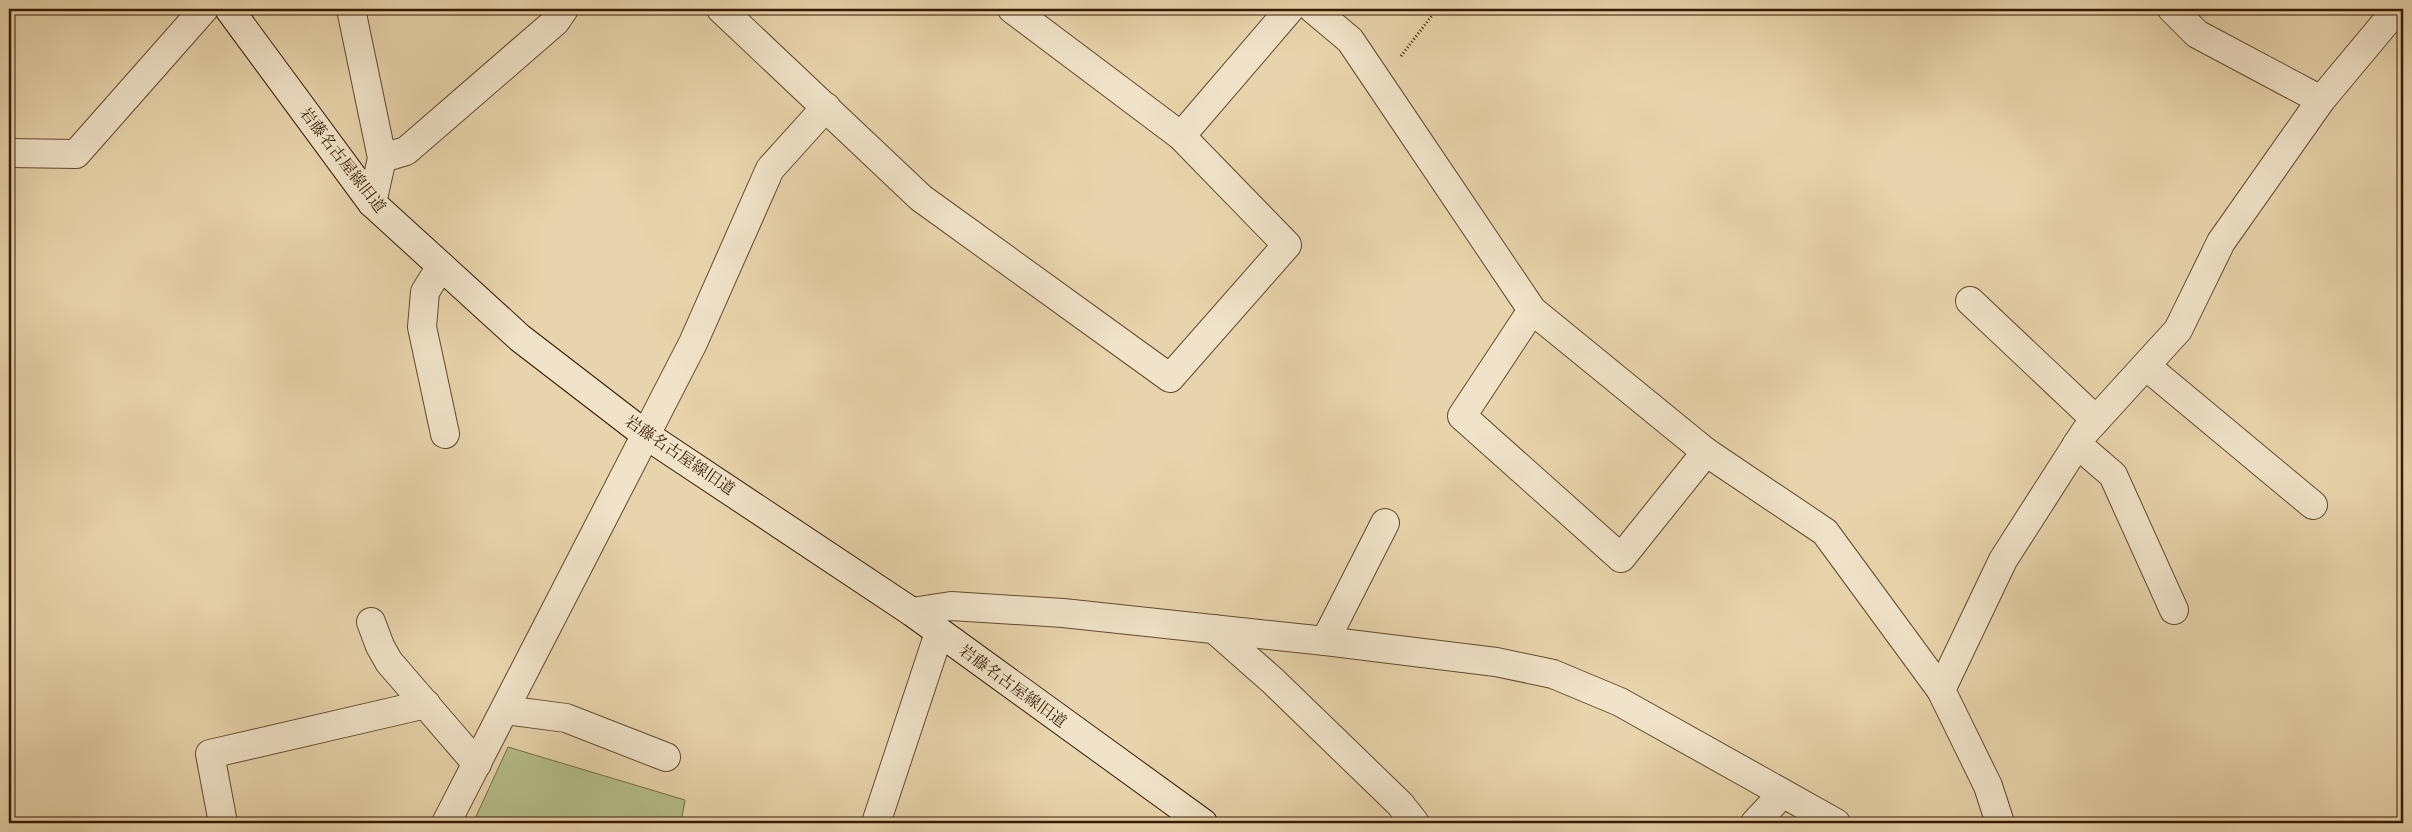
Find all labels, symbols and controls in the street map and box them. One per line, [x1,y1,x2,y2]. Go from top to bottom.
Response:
street label: 岩藤名古屋線旧道 [295,103,391,217]
street label: 岩藤名古屋線旧道 [621,411,739,499]
street label: 岩藤名古屋線旧道 [955,640,1071,732]

